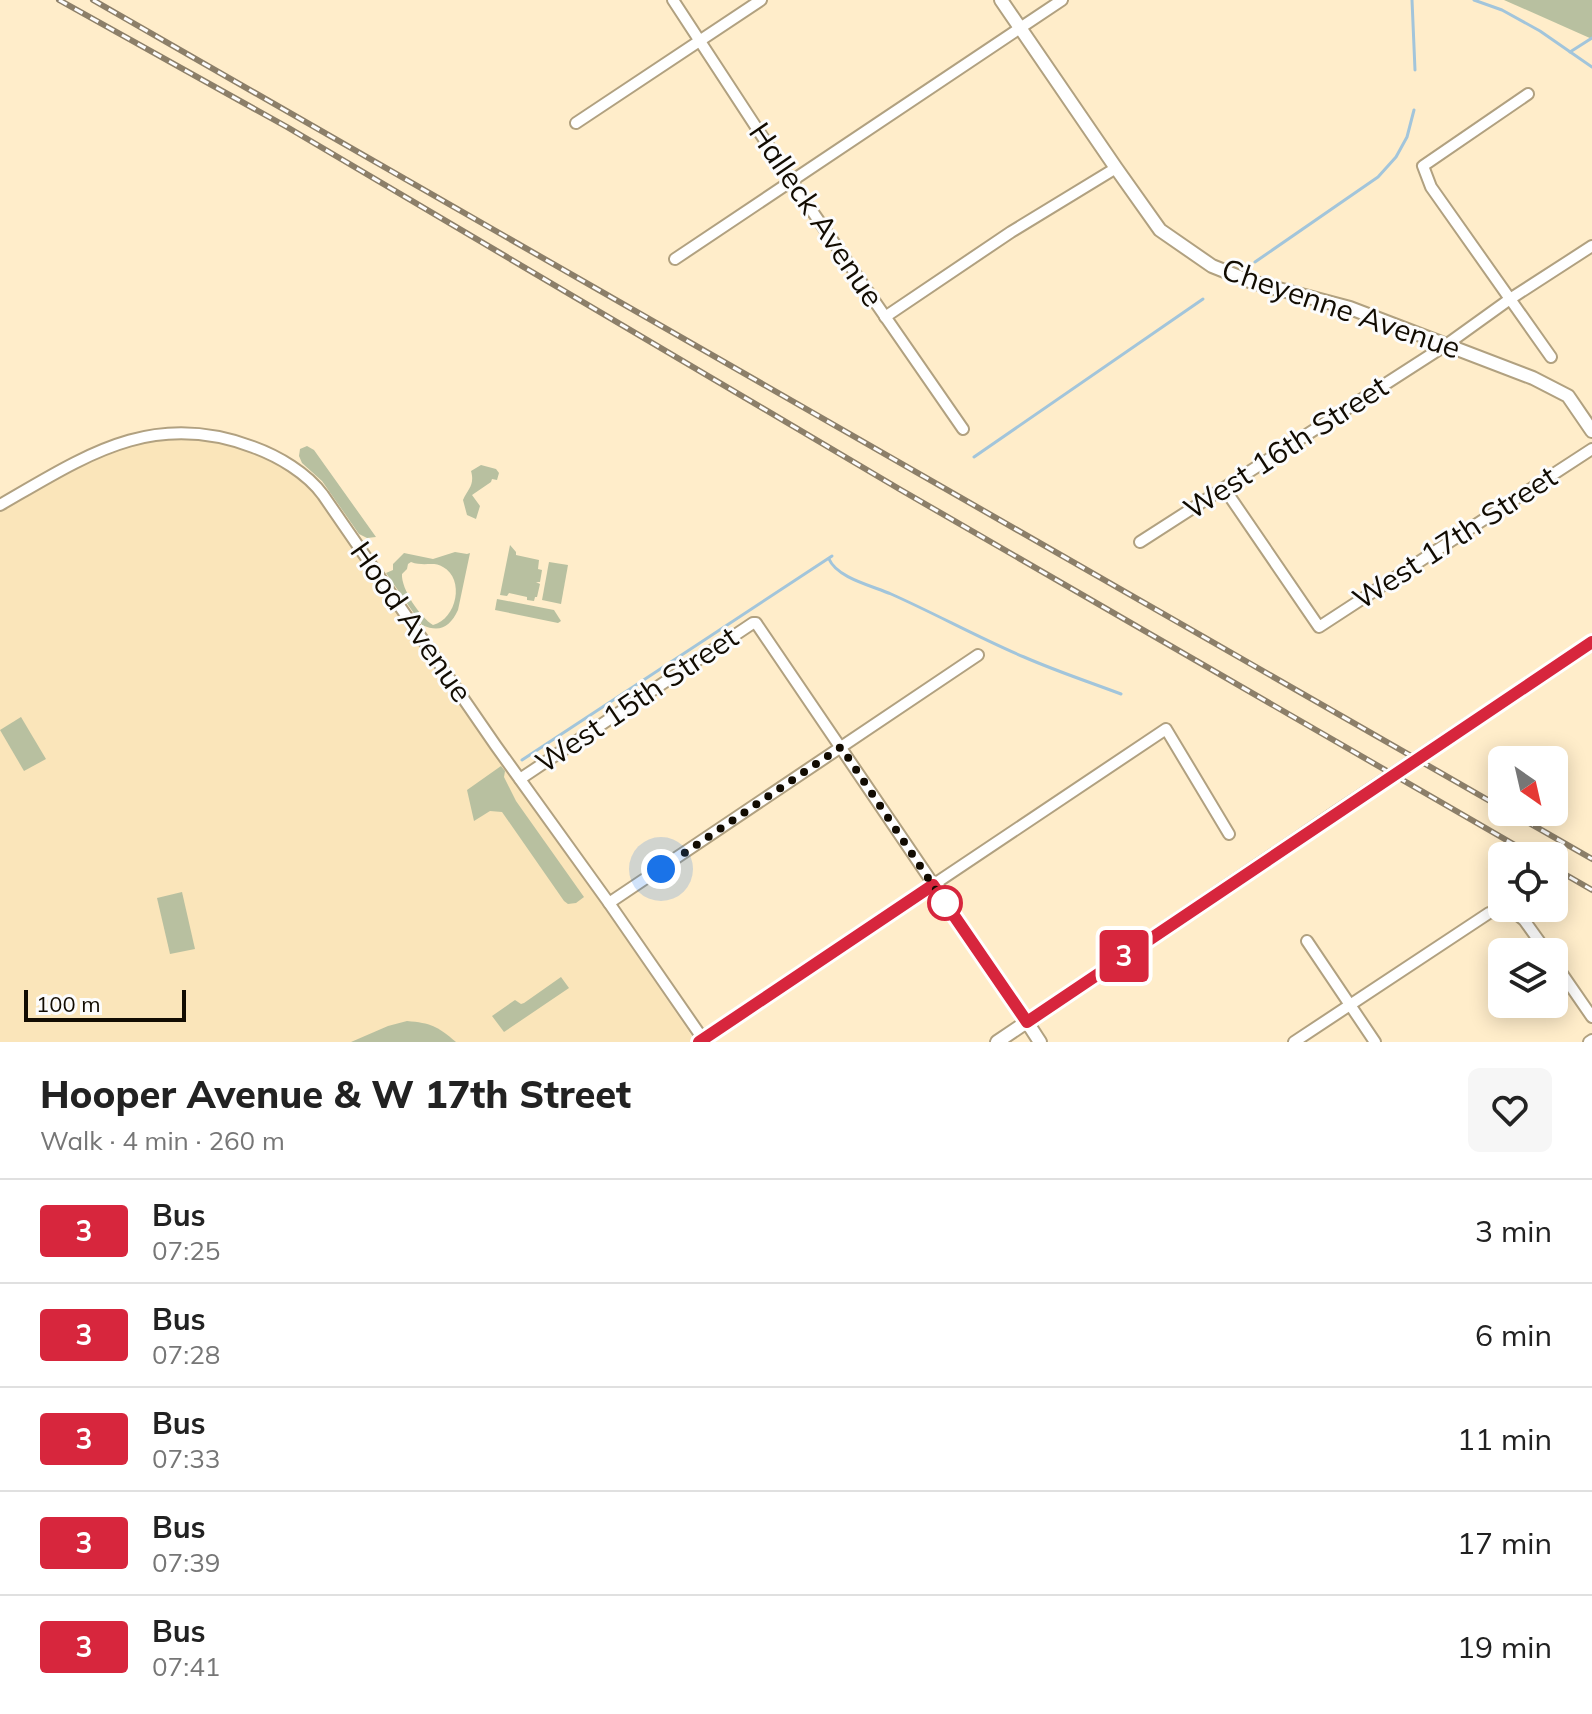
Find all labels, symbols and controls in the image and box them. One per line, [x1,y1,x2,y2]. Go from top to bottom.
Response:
street label: Halleck Avenue [741,115,892,314]
street label: Cheyenne Avenue [1217,249,1466,367]
street label: West 16th Street [1176,367,1395,527]
street label: West 17th Street [1345,457,1564,617]
street label: Hood Avenue [342,534,481,709]
street label: West 15th Street [528,617,745,781]
north arrow [1488,746,1568,826]
map controls [1488,746,1568,1018]
button: locate [1488,842,1568,922]
your location [641,849,681,889]
unlabelled marker [928,886,962,920]
line badge: 3 [1098,930,1150,982]
text: 3 [1116,938,1132,973]
button: layers [1488,938,1568,1018]
scale bar [24,986,186,1022]
text: 100 m [36,990,101,1018]
button: heart [1468,1068,1552,1152]
text: Hooper Avenue & W 17th Street [40,1070,631,1118]
text: Walk · 4 min · 260 m [40,1124,285,1157]
text: Bus [152,1196,206,1234]
text: 3 min [1475,1212,1552,1250]
text: 3 [76,1213,92,1248]
text: 07:25 [152,1234,220,1267]
text: Bus [152,1300,206,1338]
text: 6 min [1475,1316,1552,1354]
text: 3 [76,1317,92,1352]
text: 07:28 [152,1338,220,1371]
text: Bus [152,1404,206,1442]
text: 11 min [1457,1420,1552,1458]
text: 3 [76,1421,92,1456]
text: 07:33 [152,1442,220,1475]
text: Bus [152,1508,206,1546]
text: 17 min [1457,1524,1552,1562]
text: 3 [76,1525,92,1560]
text: 07:39 [152,1546,220,1579]
text: Bus [152,1612,206,1650]
text: 19 min [1457,1628,1552,1666]
text: 3 [76,1629,92,1664]
text: 07:41 [152,1650,220,1683]

